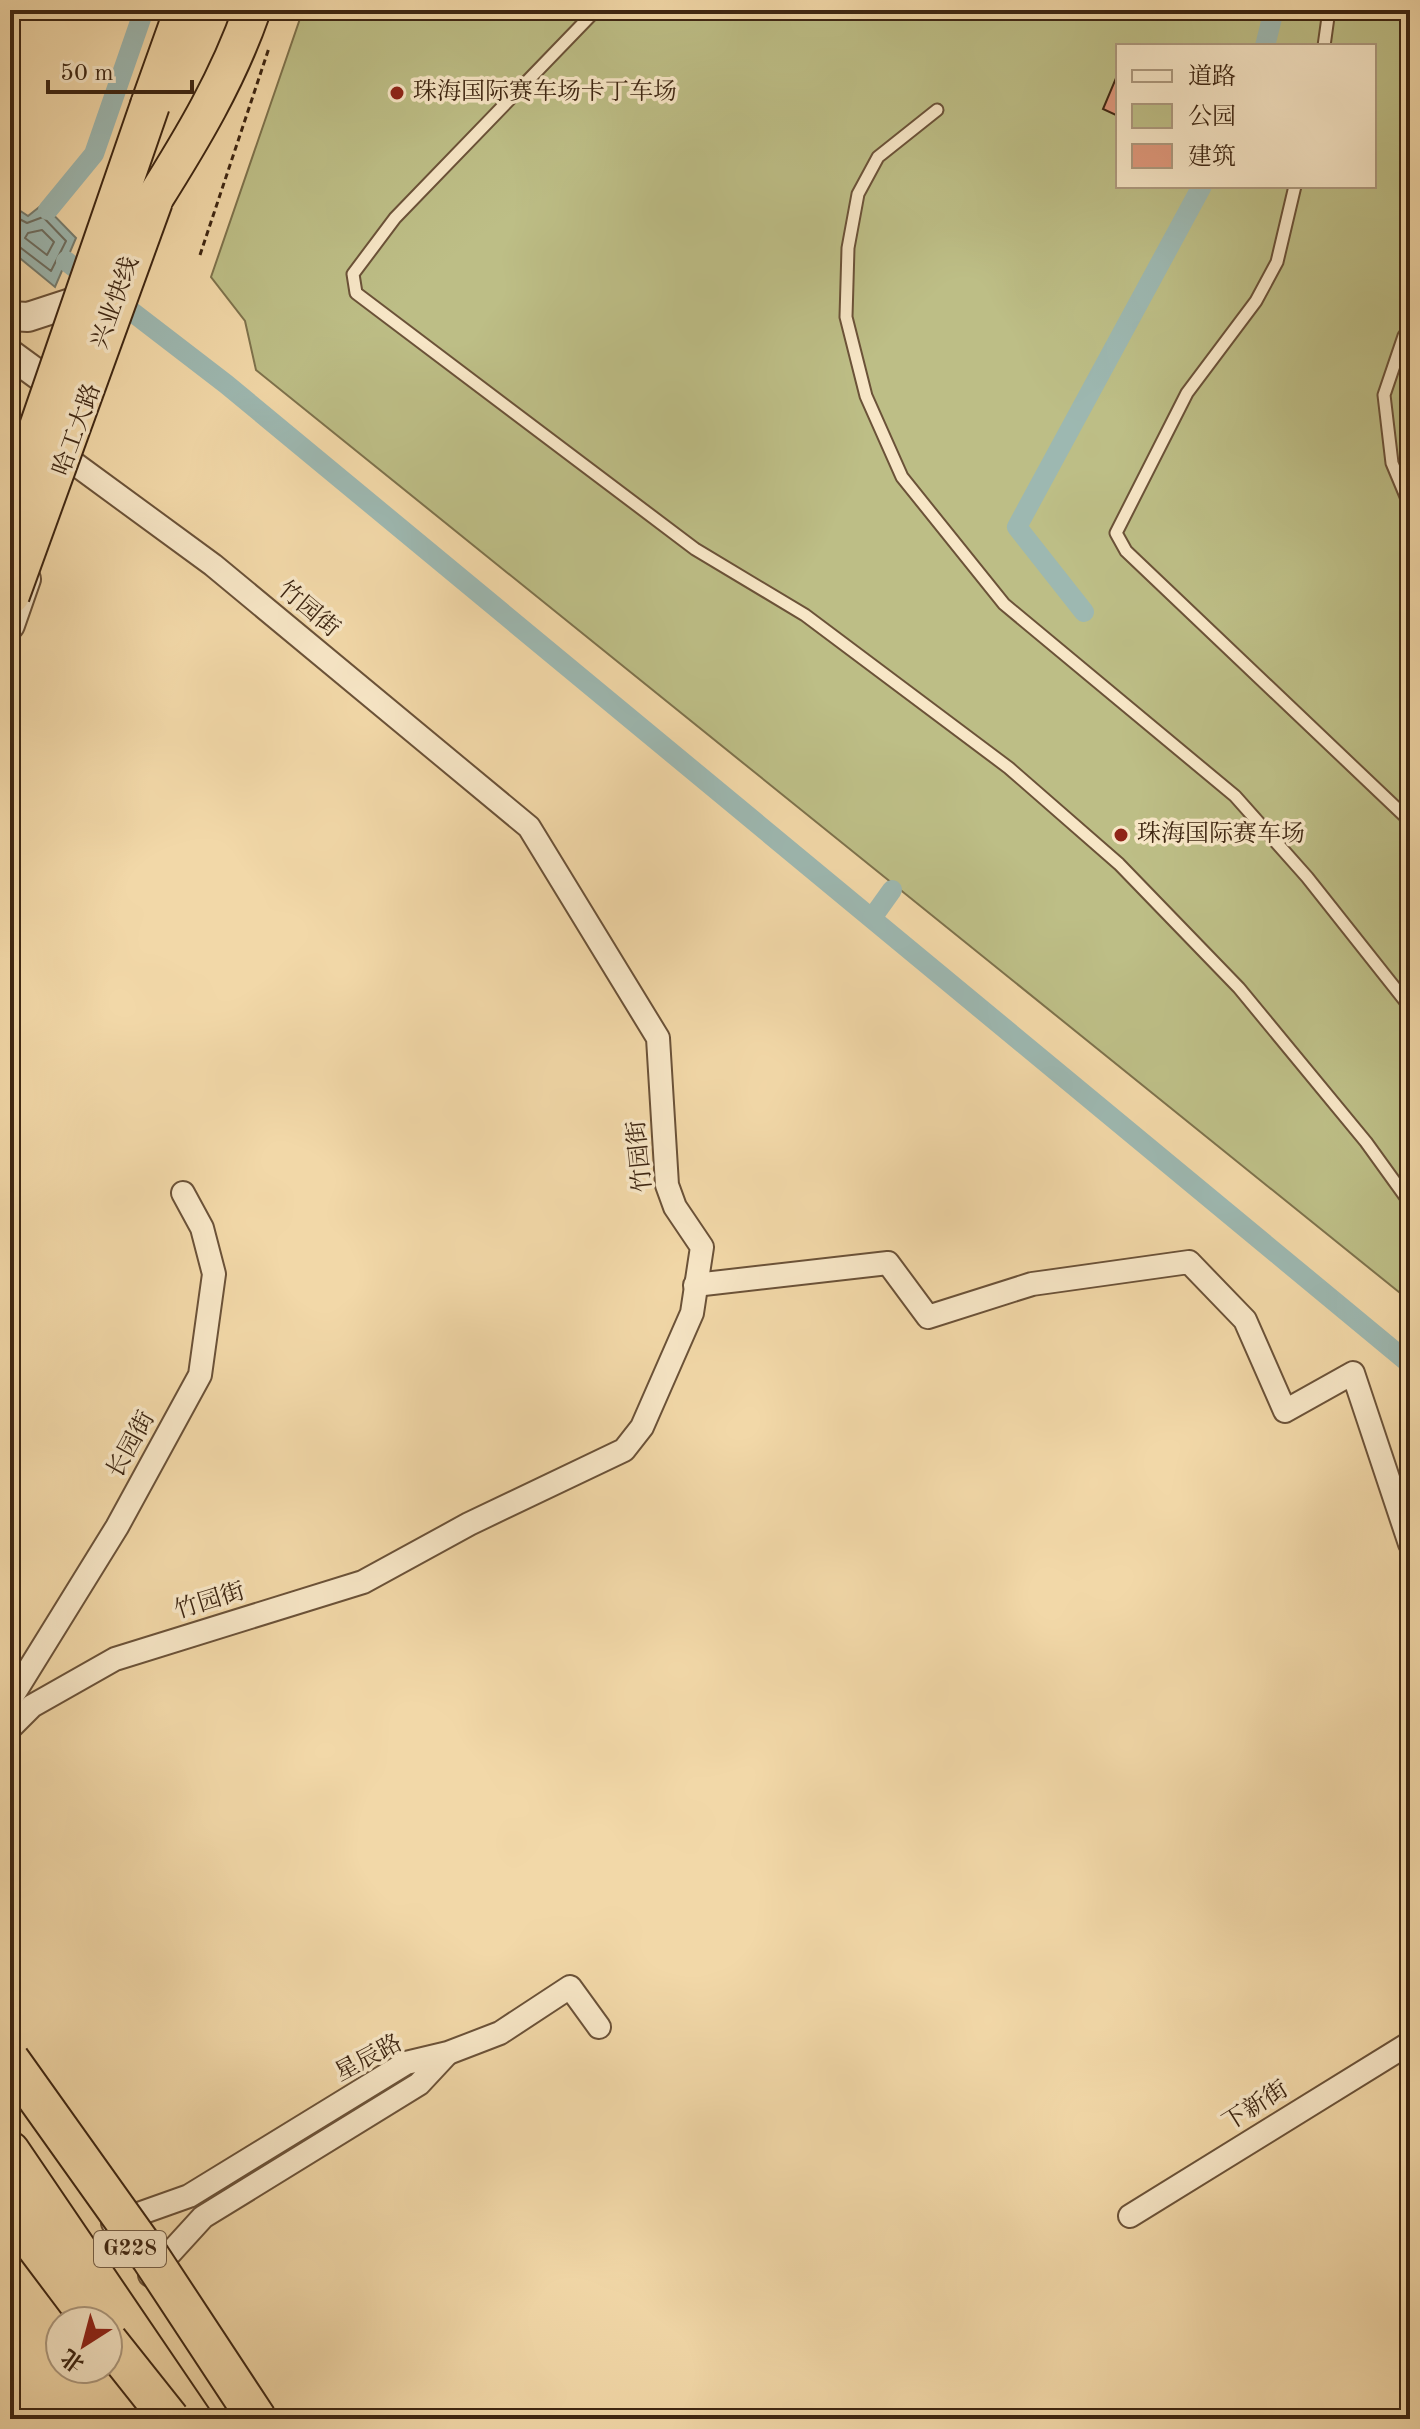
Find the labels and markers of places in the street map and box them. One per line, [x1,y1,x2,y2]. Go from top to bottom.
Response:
place label: 珠海国际赛车场卡丁车场 [413,78,677,105]
marker: 珠海国际赛车场卡丁车场 [388,84,406,102]
place label: 珠海国际赛车场 [1137,820,1305,847]
marker: 珠海国际赛车场 [1112,826,1130,844]

